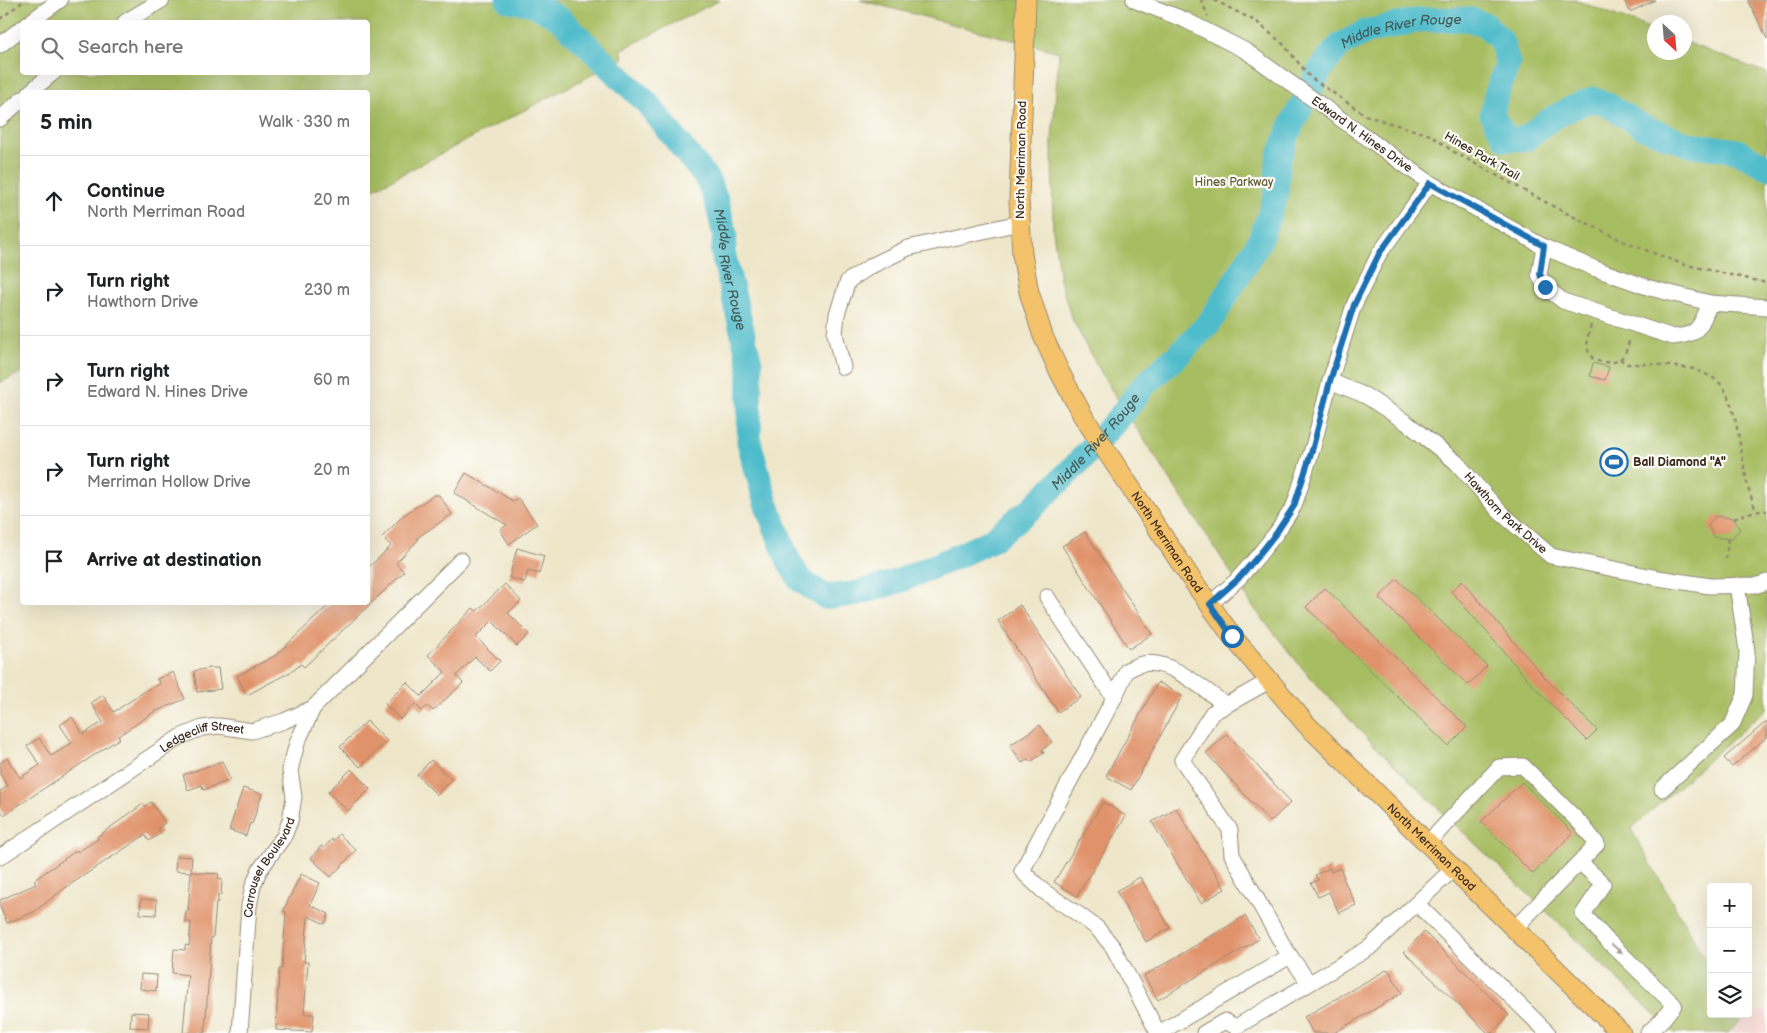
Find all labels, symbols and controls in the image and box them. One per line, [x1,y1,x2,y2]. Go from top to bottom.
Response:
water label: Middle River Rouge [1338,11,1462,53]
north arrow [1647,15,1692,60]
search box [20,20,370,75]
icon: search [38,34,66,62]
text: Search here [78,36,183,59]
street label: Edward N. Hines Drive [1308,93,1415,176]
street label: North Merriman Road [1013,100,1030,219]
text: 5 min [40,110,93,135]
text: Walk · 330 m [259,113,350,132]
street label: Hines Park Trail [1441,129,1522,184]
park label: Hines Parkway [1195,175,1274,190]
text: Continue [87,180,165,203]
icon: ahead [40,187,68,215]
text: 20 m [314,191,350,210]
text: North Merriman Road [87,203,245,222]
water label: Middle River Rouge [710,207,750,332]
text: Turn right [87,270,170,293]
route end [1534,276,1557,299]
icon: right [40,277,68,305]
text: 230 m [304,281,350,300]
text: Hawthorn Drive [87,293,198,312]
text: Turn right [87,360,170,383]
icon: right [40,367,68,395]
text: 60 m [313,371,350,390]
text: Edward N. Hines Drive [87,383,248,402]
water label: Middle River Rouge [1048,390,1144,494]
sports icon: Ball Diamond "A" [1599,447,1629,477]
text: Turn right [87,450,170,473]
place label: Ball Diamond "A" [1633,455,1726,470]
icon: right [40,457,68,485]
text: 20 m [314,461,350,480]
street label: Hawthorn Park Drive [1460,469,1550,557]
text: Merriman Hollow Drive [87,473,251,492]
street label: North Merriman Road [1127,489,1206,596]
icon: arrive [40,547,68,575]
text: Arrive at destination [87,549,262,572]
route start [1221,625,1244,648]
street label: Ledgecliff Street [157,719,245,756]
street label: North Merriman Road [1384,801,1479,894]
street label: Carrousel Boulevard [241,815,299,918]
map controls [1707,883,1752,1018]
button: + [1707,883,1752,928]
button: − [1707,928,1752,973]
one-way arrow [1610,943,1622,955]
button: layers [1707,973,1752,1018]

